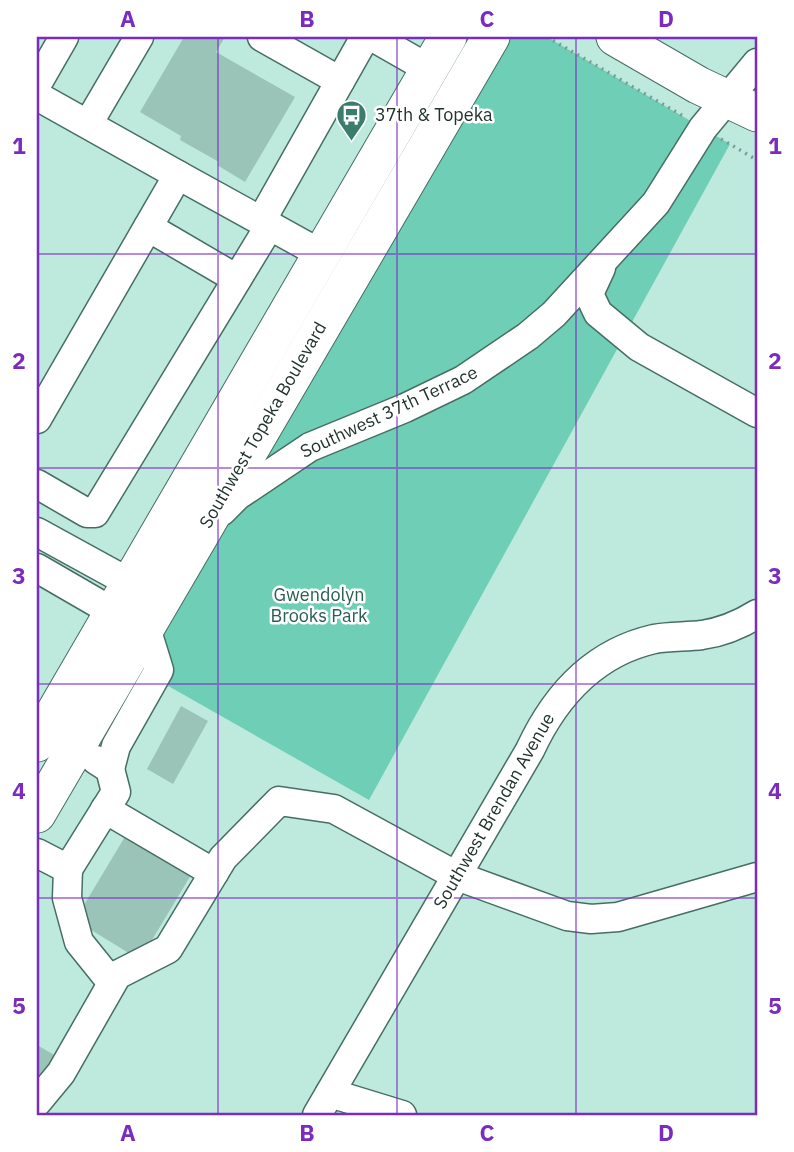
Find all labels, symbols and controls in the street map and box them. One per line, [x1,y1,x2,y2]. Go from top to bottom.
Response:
text: A [120,3,136,33]
text: B [299,3,315,33]
text: C [480,3,495,33]
text: D [658,3,674,33]
bus stop icon: 37th & Topeka [335,98,369,142]
place label: 37th & Topeka [375,103,493,126]
text: 1 [12,130,26,160]
text: 1 [768,130,782,160]
street label: Southwest Topeka Boulevard [194,317,331,532]
text: 2 [12,345,26,375]
text: 2 [768,345,782,375]
street label: Southwest 37th Terrace [296,360,481,463]
text: 3 [12,560,26,590]
text: 3 [768,560,782,590]
park label: Gwendolyn Brooks Park [270,583,368,627]
street label: Southwest Brendan Avenue [428,708,559,913]
text: 4 [12,775,26,805]
text: 4 [768,775,782,805]
text: 5 [12,990,26,1020]
text: 5 [768,990,782,1020]
text: A [120,1117,136,1147]
text: B [299,1117,315,1147]
text: C [480,1117,495,1147]
text: D [658,1117,674,1147]

